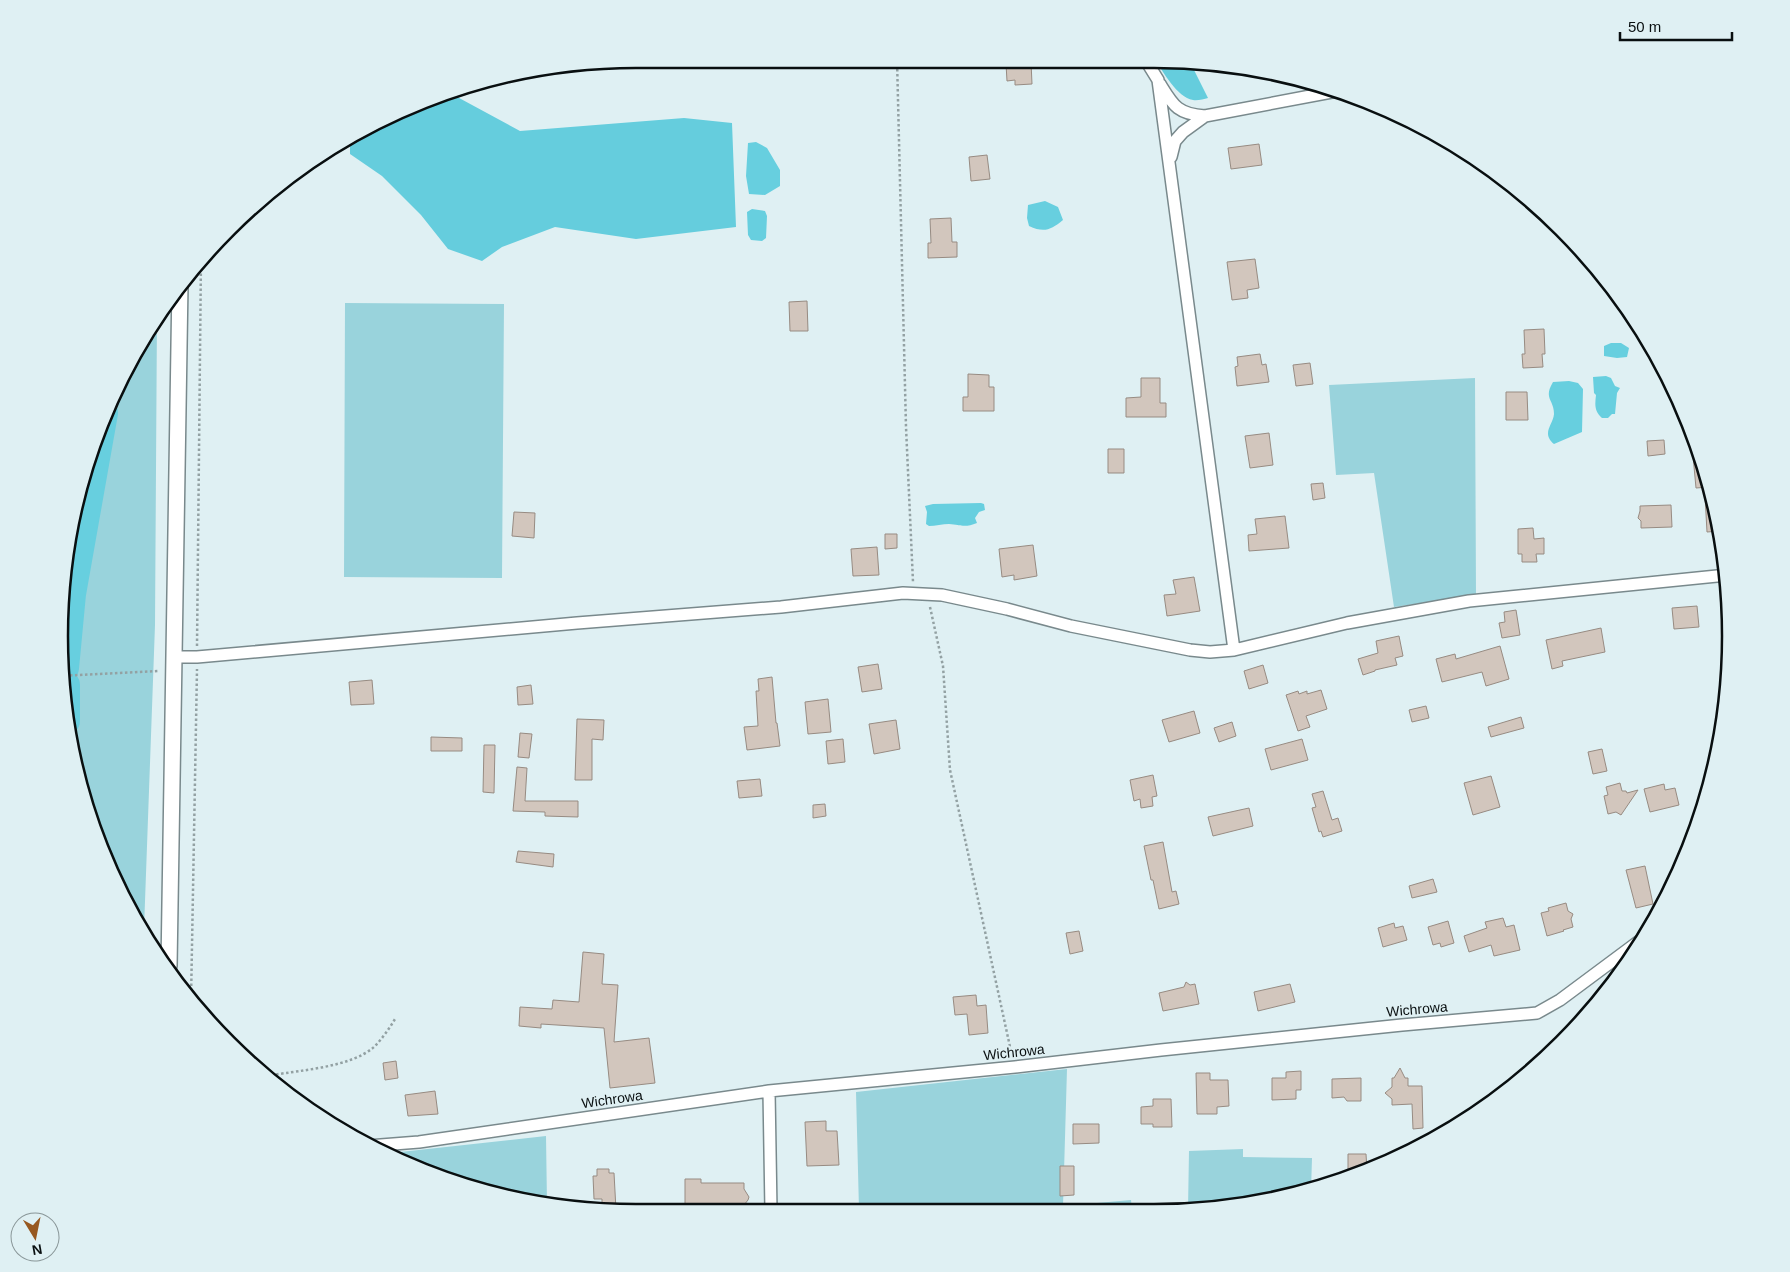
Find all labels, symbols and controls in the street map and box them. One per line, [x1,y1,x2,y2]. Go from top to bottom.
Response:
scale bar [1620,10,1732,42]
text: 50 m [1628,18,1661,35]
street label: Wichrowa [1386,998,1449,1020]
street label: Wichrowa [983,1041,1046,1063]
street label: Wichrowa [580,1087,644,1111]
north arrow [10,1212,60,1262]
text: N [31,1241,44,1259]

